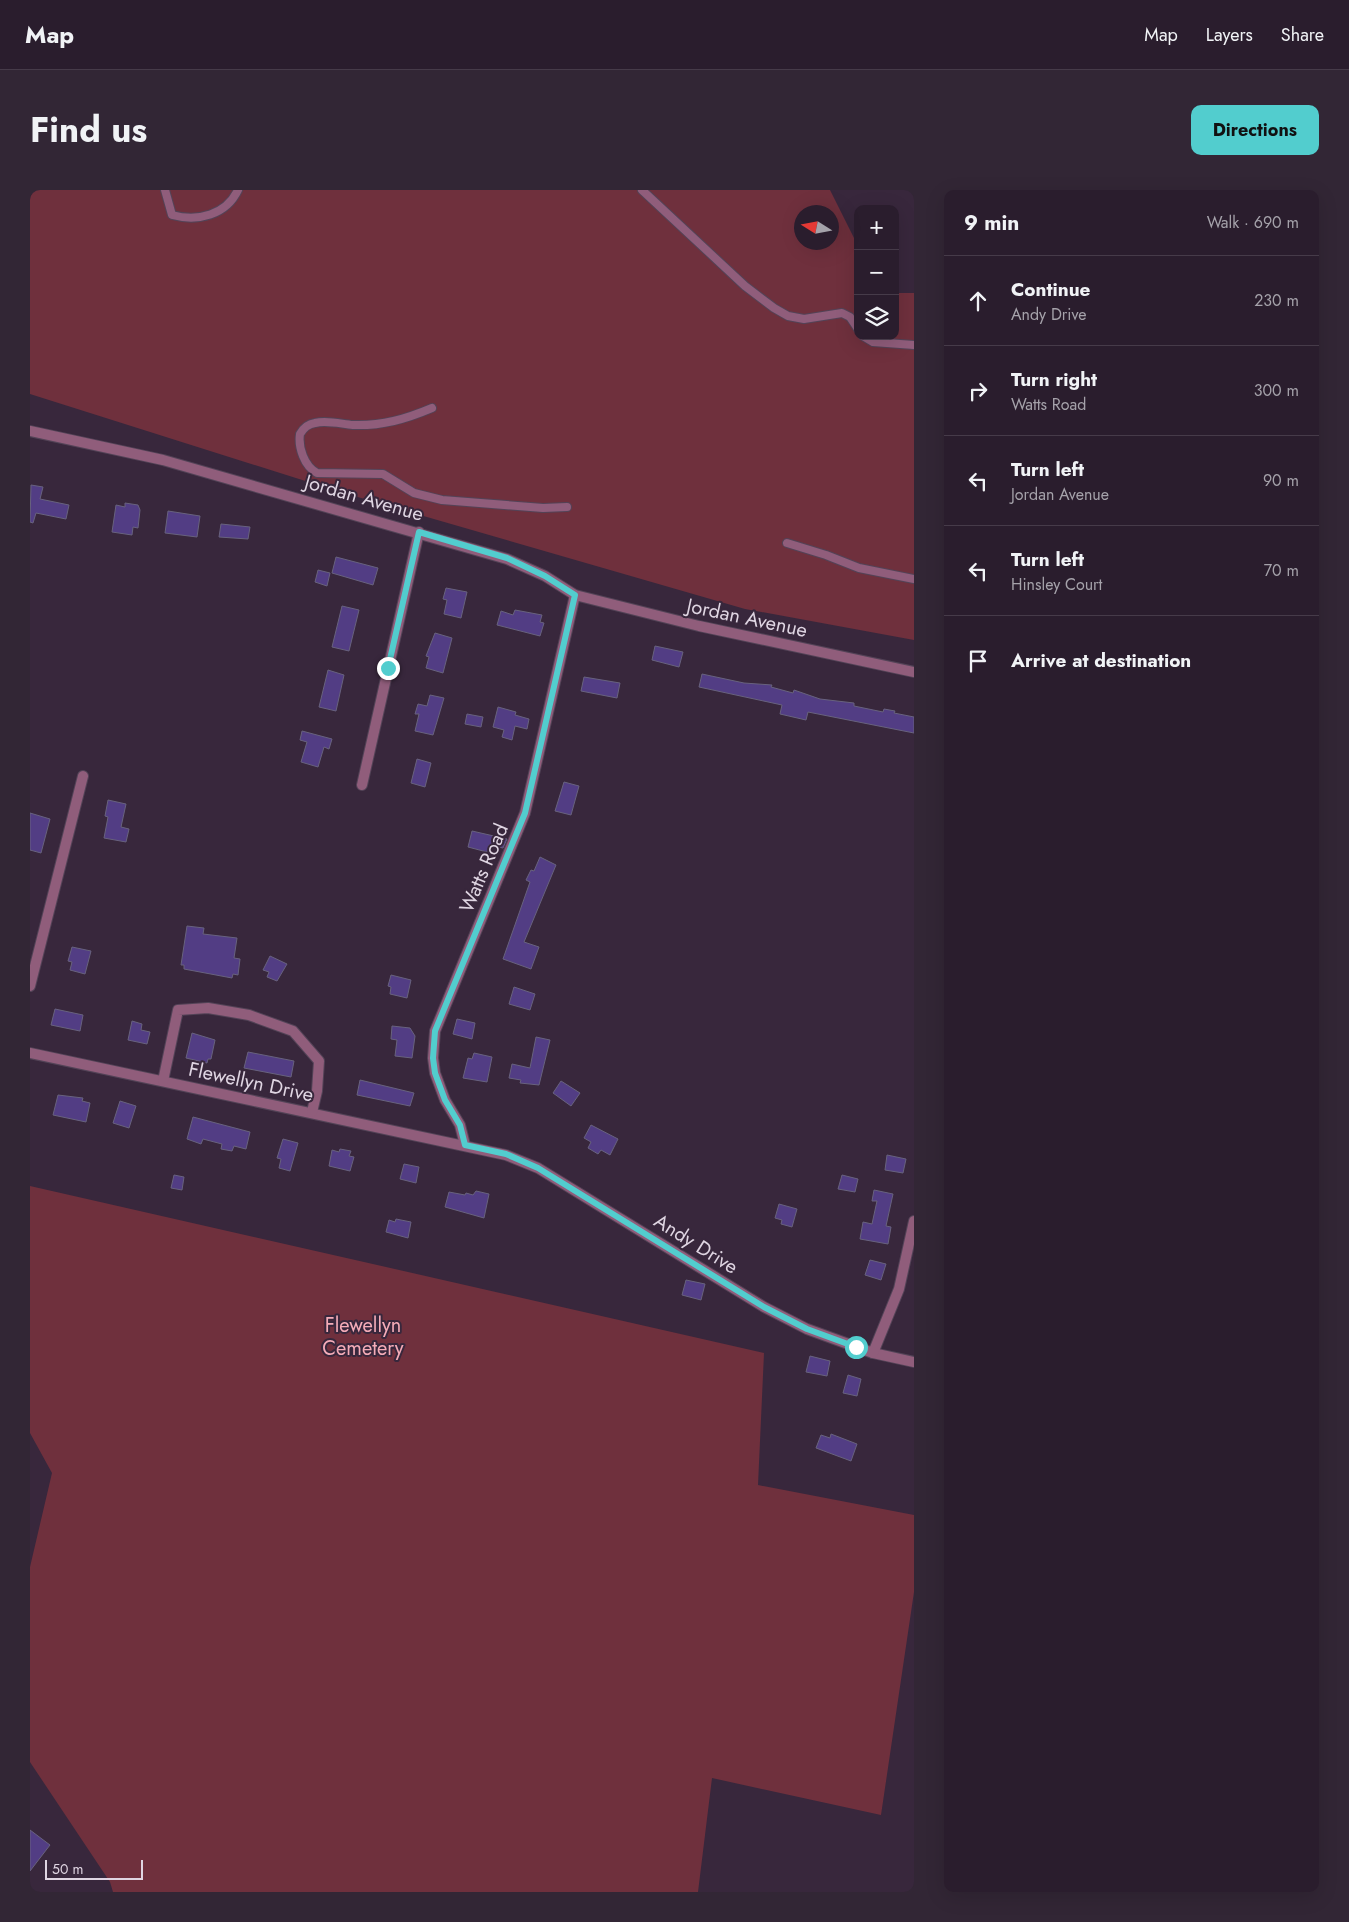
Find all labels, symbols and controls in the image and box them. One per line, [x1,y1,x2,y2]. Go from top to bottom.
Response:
text: Map [25,17,74,52]
text: Map [1144,22,1178,48]
text: Layers [1206,22,1253,48]
text: Share [1281,22,1324,48]
text: Find us [30,105,147,155]
button: Directions [1191,105,1319,155]
north arrow [794,205,839,250]
map controls [854,205,899,340]
button: + [854,205,899,250]
text: 9 min [964,208,1019,238]
text: Walk · 690 m [1207,211,1299,234]
button: − [854,250,899,295]
text: Continue [1011,276,1090,303]
icon: ahead [964,287,992,315]
text: 230 m [1254,289,1299,312]
button: layers [854,295,899,340]
text: Andy Drive [1011,303,1087,326]
text: Turn right [1011,366,1097,393]
icon: right [964,377,992,405]
text: 300 m [1254,379,1299,402]
text: Watts Road [1011,393,1086,416]
text: Turn left [1011,456,1084,483]
street label: Jordan Avenue [298,466,427,529]
icon: left [964,467,992,495]
text: 90 m [1263,469,1299,492]
text: Jordan Avenue [1011,483,1109,506]
text: Turn left [1011,546,1084,573]
icon: left [964,557,992,585]
text: 70 m [1264,559,1299,582]
text: Hinsley Court [1011,573,1102,596]
street label: Jordan Avenue [681,590,810,645]
icon: arrive [964,647,992,675]
text: Arrive at destination [1011,647,1191,674]
route end [377,657,400,680]
street label: Watts Road [452,819,516,917]
street label: Flewellyn Drive [186,1055,316,1109]
street label: Andy Drive [648,1207,744,1281]
park label: Flewellyn Cemetery [322,1311,404,1363]
route start [845,1336,868,1359]
scale bar [45,1857,142,1880]
text: 50 m [52,1859,83,1879]

